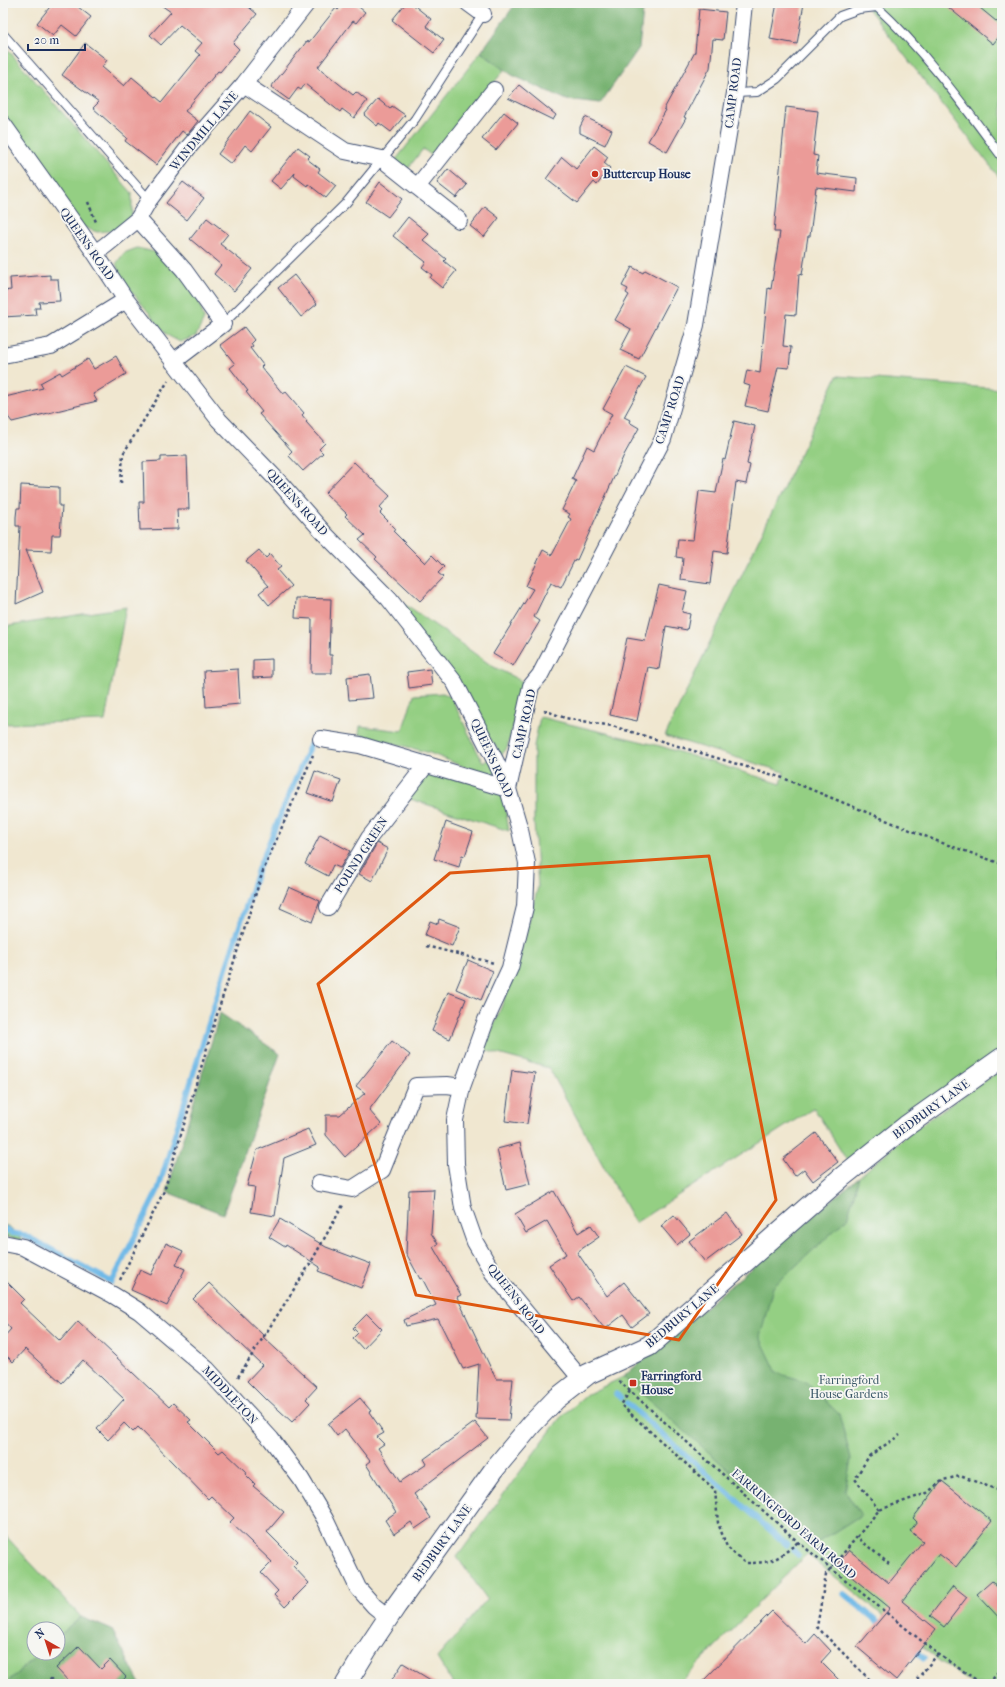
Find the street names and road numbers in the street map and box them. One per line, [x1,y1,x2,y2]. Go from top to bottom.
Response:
street label: CAMP ROAD [722,57,744,129]
street label: WINDMILL LANE [166,89,241,174]
street label: QUEENS ROAD [57,205,117,283]
street label: CAMP ROAD [652,374,688,446]
street label: QUEENS ROAD [263,466,331,538]
street label: CAMP ROAD [509,688,539,760]
street label: QUEENS ROAD [468,716,516,800]
street label: POUND GREEN [331,814,391,896]
street label: BEDBURY LANE [890,1076,972,1142]
street label: QUEENS ROAD [484,1261,548,1337]
street label: BEDBURY LANE [642,1281,722,1351]
street label: MIDDLETON [199,1363,261,1427]
street label: FARRINGFORD FARM ROAD [729,1466,859,1582]
street label: BEDBURY LANE [409,1502,475,1584]

